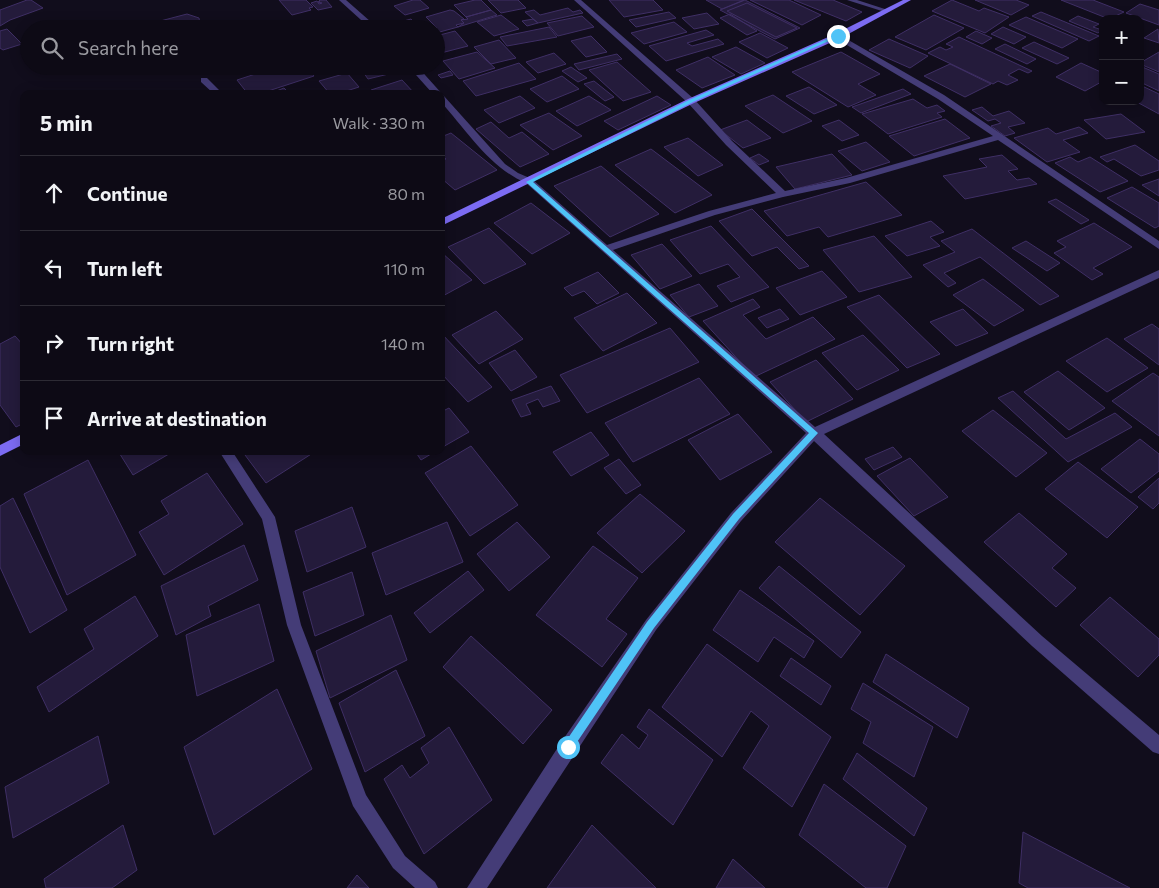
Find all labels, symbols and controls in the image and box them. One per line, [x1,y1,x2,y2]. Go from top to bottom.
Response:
map controls [1099,15,1144,105]
button: + [1099,15,1144,60]
search box [20,20,445,75]
route end [827,25,850,48]
icon: search [38,34,66,62]
text: Search here [78,36,178,59]
button: − [1099,60,1144,105]
text: 5 min [40,110,93,135]
text: Walk · 330 m [333,113,425,132]
icon: ahead [40,179,68,207]
text: Continue [87,182,167,205]
text: 80 m [388,184,425,203]
icon: left [40,254,68,282]
text: Turn left [87,257,162,280]
text: 110 m [384,259,425,278]
icon: right [40,329,68,357]
text: Turn right [87,332,174,355]
text: 140 m [381,334,425,353]
icon: arrive [40,404,68,432]
text: Arrive at destination [87,407,267,430]
route start [557,736,580,759]

